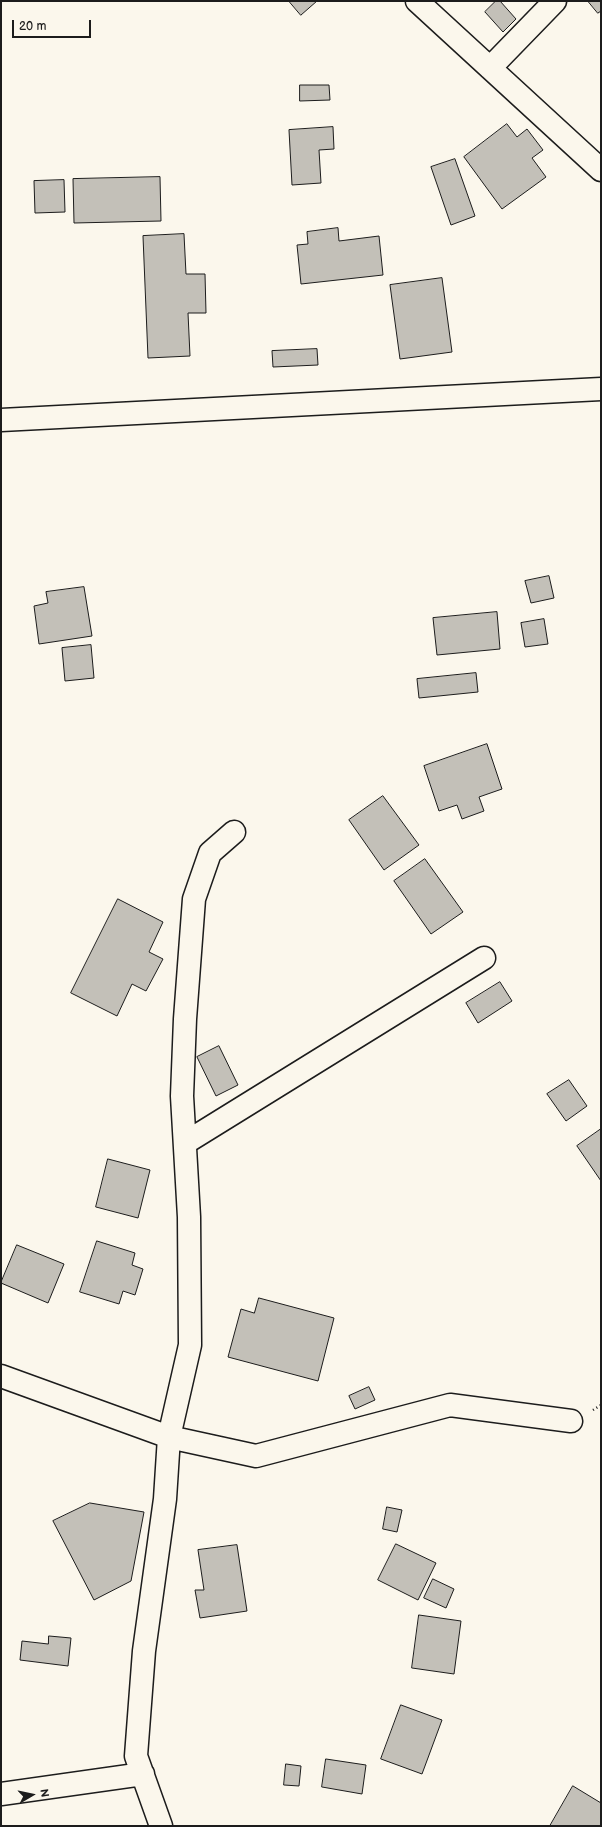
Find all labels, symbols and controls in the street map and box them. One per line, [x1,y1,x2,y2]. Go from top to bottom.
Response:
scale bar [14,12,93,38]
text: 20 m [19,19,46,34]
north arrow [12,1775,52,1815]
text: N [37,1788,51,1798]

